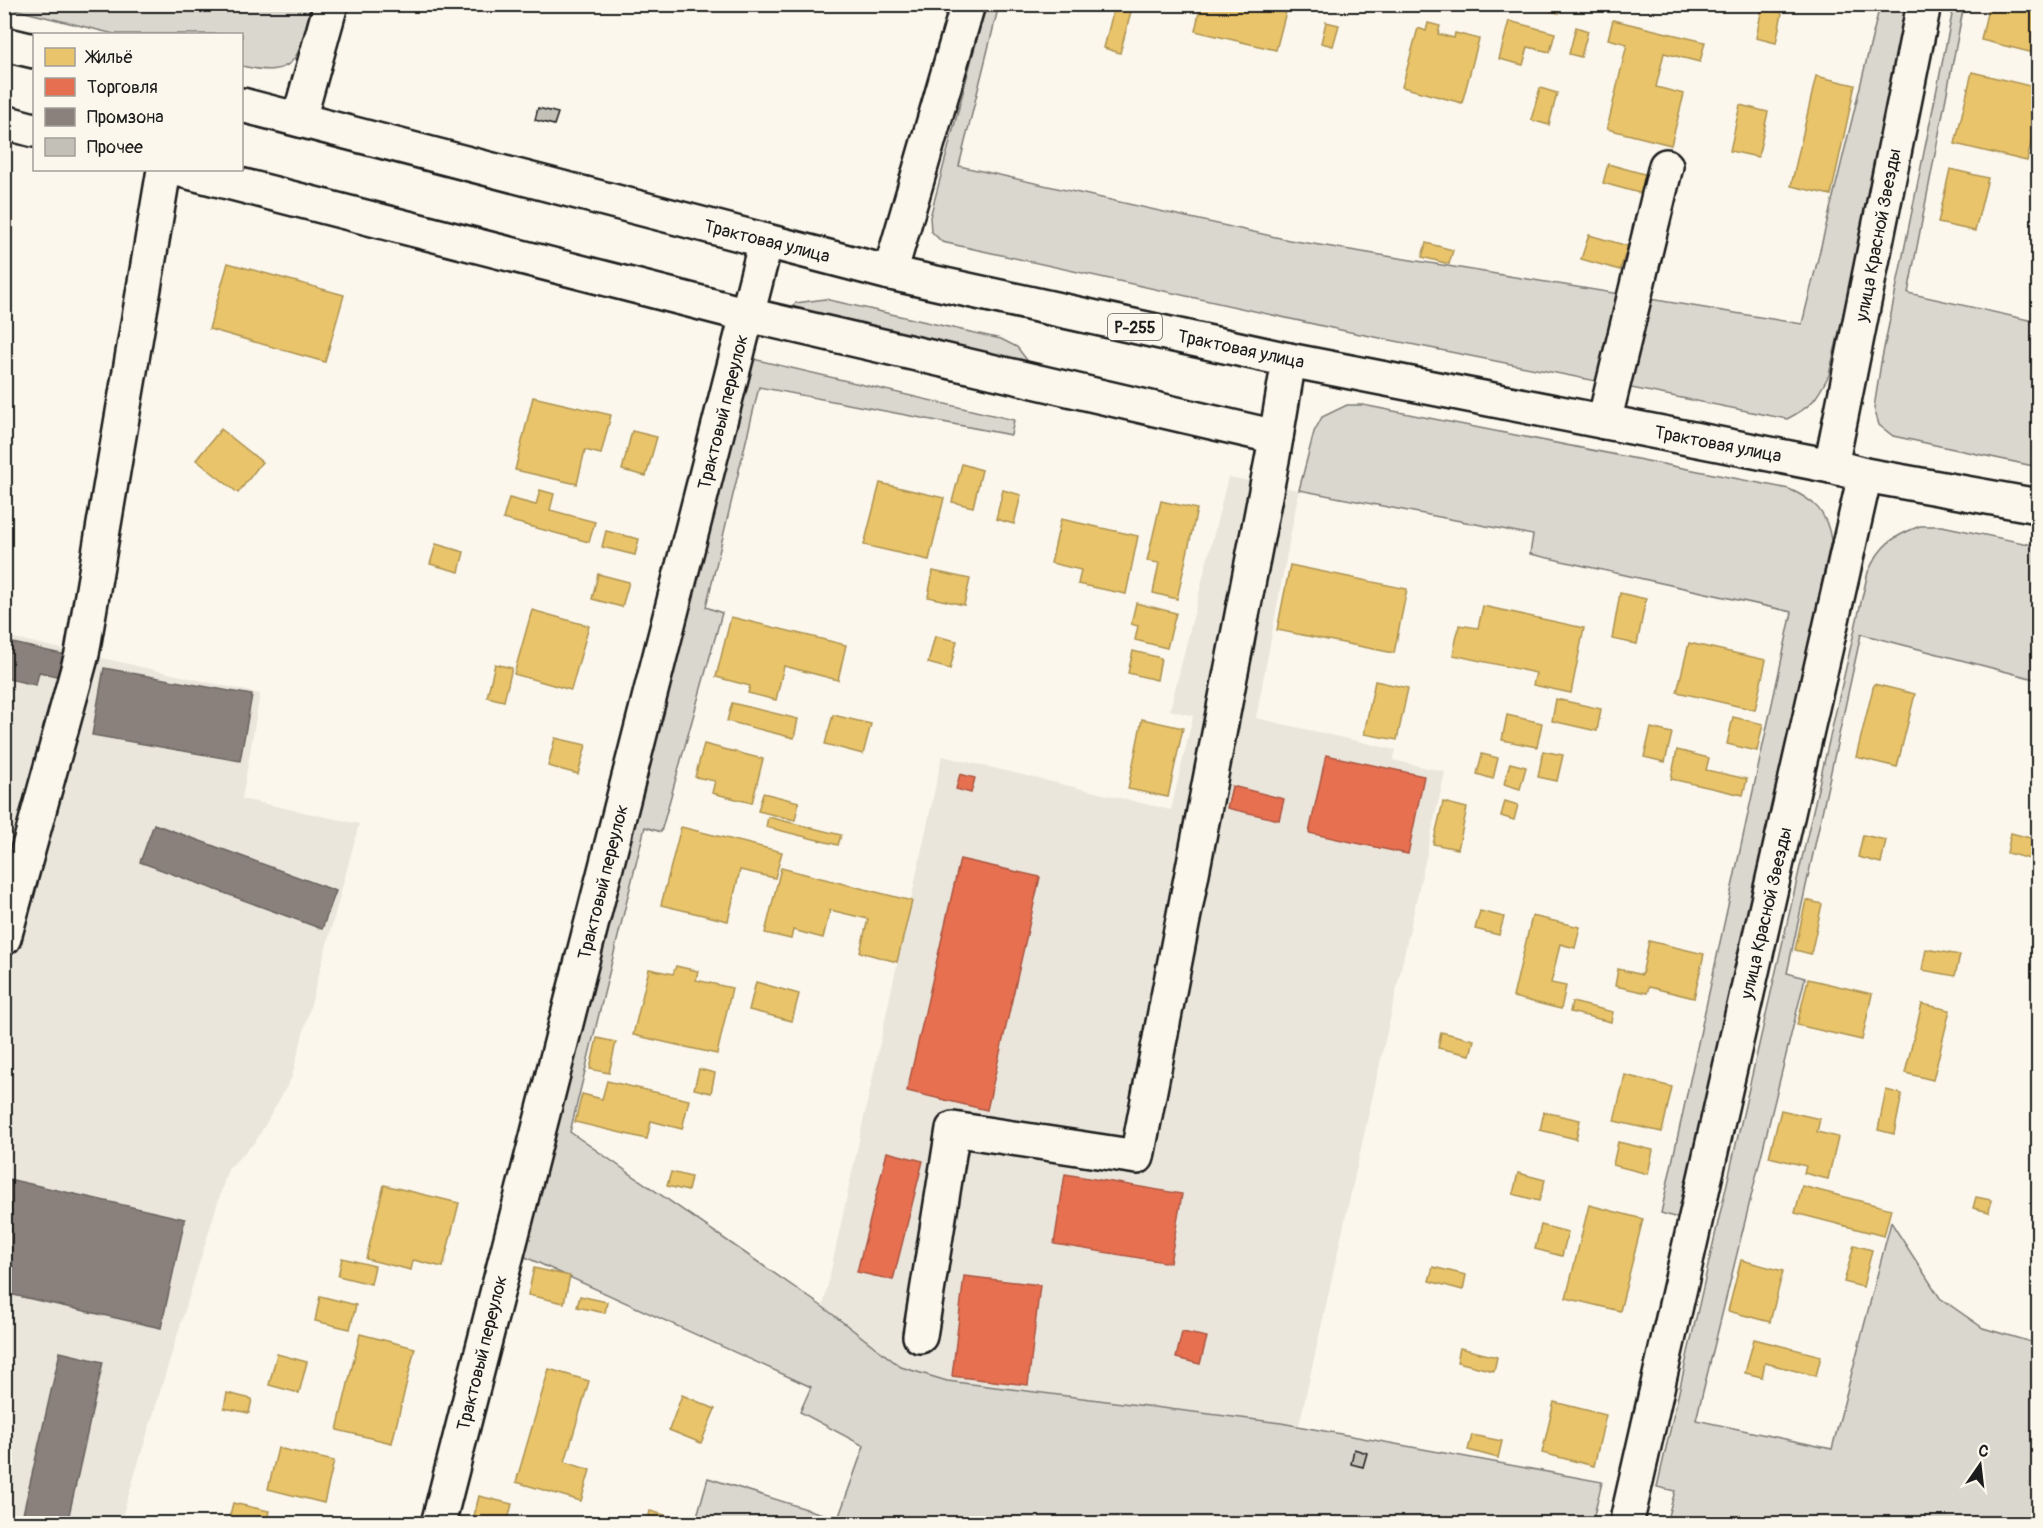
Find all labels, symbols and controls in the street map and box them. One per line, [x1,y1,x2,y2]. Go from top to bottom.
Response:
legend [33,33,243,171]
text: Жильё [84,46,133,69]
text: Торговля [87,76,158,99]
text: Промзона [87,106,164,129]
text: Прочее [87,136,143,159]
street label: улица Красной Звезды [1850,147,1907,325]
street label: Трактовая улица [701,215,832,268]
road number: Р-255 [1108,314,1162,340]
street label: Трактовая улица [1175,325,1306,374]
street label: Трактовый переулок [693,332,754,492]
street label: Трактовая улица [1652,421,1784,468]
street label: Трактовый переулок [573,802,634,962]
street label: улица Красной Звезды [1735,825,1797,1002]
street label: Трактовый переулок [452,1273,513,1433]
north arrow [1950,1435,2010,1495]
text: С [1976,1441,1991,1462]

